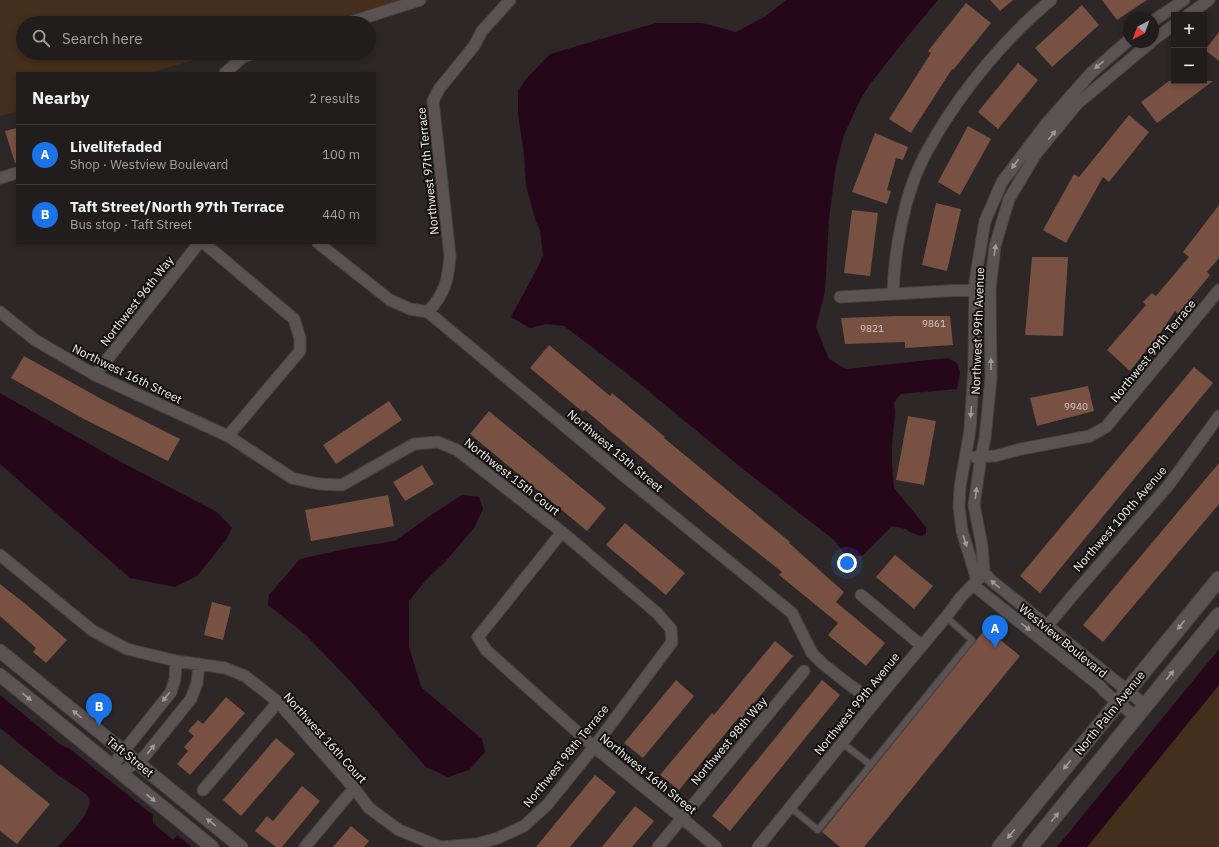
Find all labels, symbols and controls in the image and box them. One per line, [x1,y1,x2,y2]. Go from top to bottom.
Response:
north arrow [1123,12,1159,48]
map controls [1171,12,1207,84]
button: + [1171,12,1207,48]
search box [16,16,376,60]
icon: search [30,27,52,49]
text: Search here [62,29,142,48]
button: − [1171,48,1207,84]
one-way arrow [1094,61,1105,70]
text: Nearby [32,87,90,109]
text: 2 results [309,90,360,107]
street label: Northwest 97th Terrace [413,106,442,235]
one-way arrow [1047,130,1056,141]
text: Livelifefaded [70,137,162,156]
text: A [41,146,49,163]
text: 100 m [322,146,360,163]
text: Shop · Westview Boulevard [70,156,228,173]
one-way arrow [1011,159,1020,170]
text: Taft Street/North 97th Terrace [70,197,284,216]
text: B [41,206,49,223]
text: 440 m [322,206,360,223]
text: Bus stop · Taft Street [70,216,192,233]
one-way arrow [992,244,998,256]
street label: Northwest 96th Way [97,253,176,349]
street label: Northwest 99th Avenue [968,267,987,395]
street label: Northwest 99th Terrace [1107,296,1199,405]
house number: 9861 [922,317,946,330]
house number: 9821 [860,322,884,335]
street label: Northwest 16th Street [70,340,185,407]
one-way arrow [988,357,994,370]
house number: 9940 [1064,400,1088,413]
street label: Northwest 15th Street [564,406,666,495]
one-way arrow [968,406,974,419]
street label: Northwest 15th Court [462,435,563,519]
street label: Northwest 100th Avenue [1070,463,1170,574]
one-way arrow [973,486,979,499]
one-way arrow [963,535,969,547]
your location [837,553,857,573]
one-way arrow [990,579,1000,588]
street label: Westview Boulevard [1016,600,1110,681]
pin: A [982,615,1008,648]
one-way arrow [1177,620,1186,631]
one-way arrow [1020,623,1031,631]
street label: Northwest 99th Avenue [811,649,903,758]
street label: North Palm Avenue [1071,667,1148,758]
one-way arrow [1165,669,1174,680]
street label: Northwest 16th Court [281,689,370,786]
one-way arrow [162,692,171,703]
one-way arrow [22,693,33,702]
pin: B [86,693,112,726]
street label: Northwest 98th Way [687,694,770,788]
street label: Northwest 98th Terrace [520,701,612,810]
one-way arrow [71,710,82,719]
street label: Northwest 16th Street [597,730,700,817]
street label: Taft Street [104,733,157,780]
one-way arrow [147,743,155,754]
one-way arrow [1063,759,1072,770]
one-way arrow [146,793,157,802]
one-way arrow [1050,811,1059,822]
one-way arrow [205,818,216,827]
one-way arrow [1007,828,1016,839]

